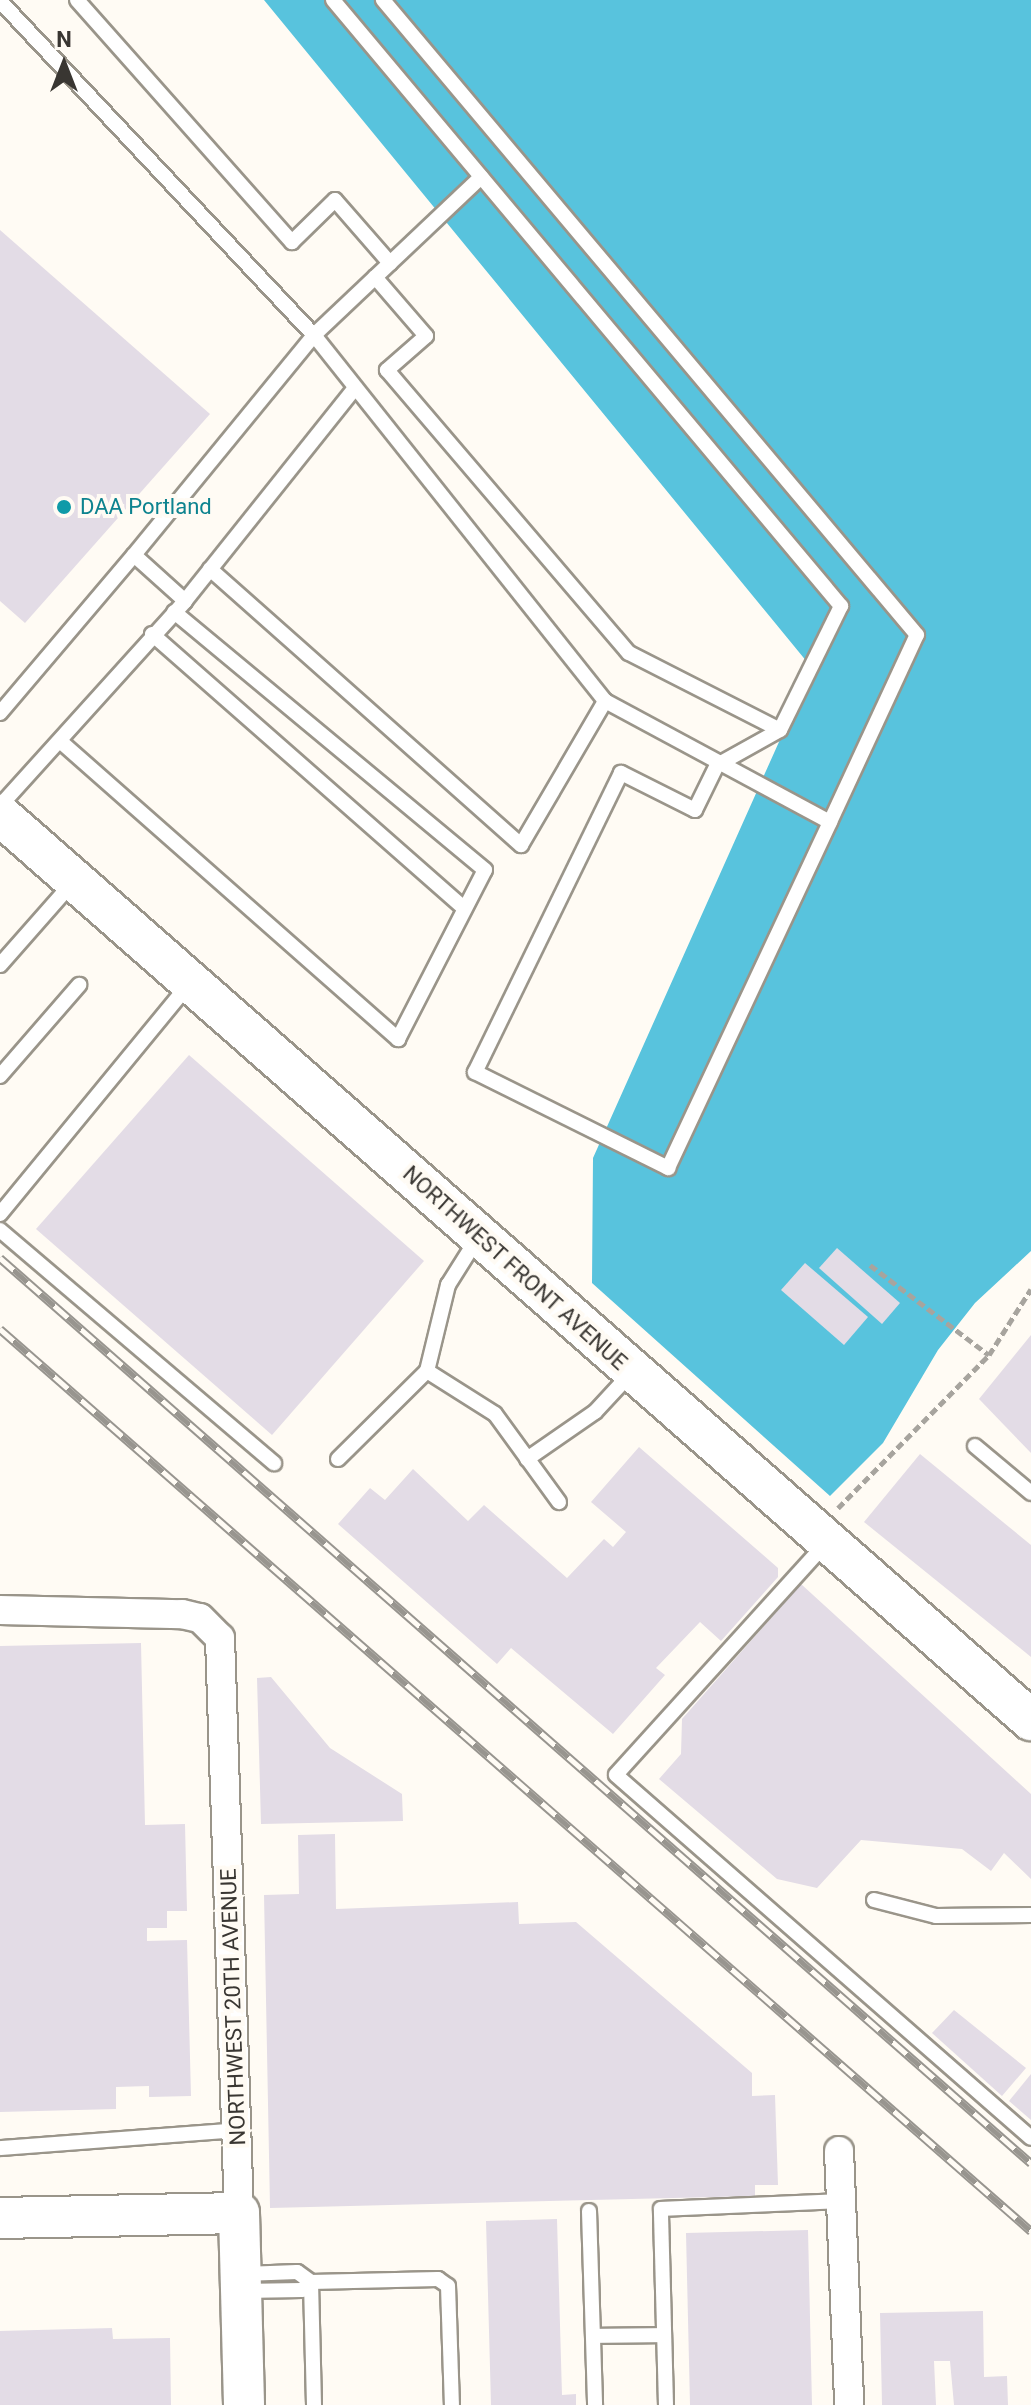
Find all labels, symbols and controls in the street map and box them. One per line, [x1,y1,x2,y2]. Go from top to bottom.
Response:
north arrow [24,24,104,104]
text: N [56,27,72,52]
place label: DAA Portland [80,494,212,520]
marker: DAA Portland [55,498,73,516]
street label: NORTHWEST FRONT AVENUE [397,1160,633,1376]
street label: NORTHWEST 20TH AVENUE [215,1868,251,2146]

